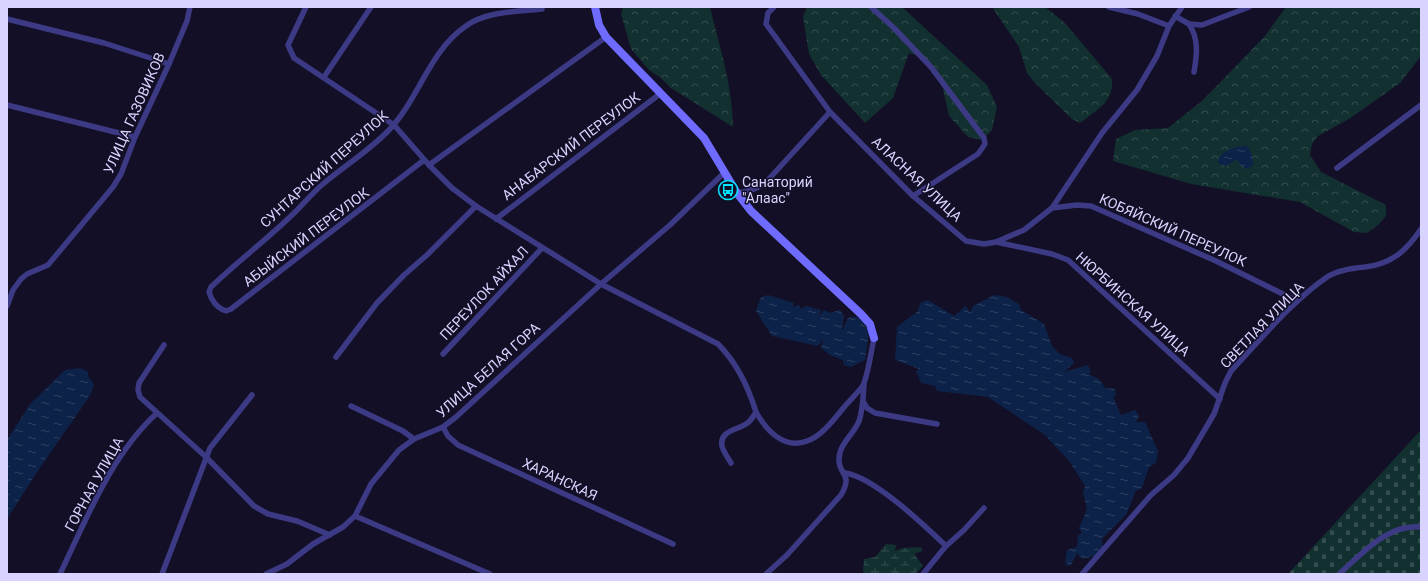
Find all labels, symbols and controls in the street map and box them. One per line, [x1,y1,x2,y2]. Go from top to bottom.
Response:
street label: УЛИЦА ГАЗОВИКОВ [100,50,168,176]
street label: АНАБАРСКИЙ ПЕРЕУЛОК [499,89,643,203]
street label: СУНТАРСКИЙ ПЕРЕУЛОК [257,107,391,231]
street label: АЛАСНАЯ УЛИЦА [869,133,965,225]
place label: Санаторий "Алаас" [742,174,813,206]
bus stop icon: Санаторий "Алаас" [717,179,739,201]
street label: АБЫЙСКИЙ ПЕРЕУЛОК [240,184,372,290]
street label: КОБЯЙСКИЙ ПЕРЕУЛОК [1097,190,1249,270]
street label: ПЕРЕУЛОК АЙХАЛ [436,243,532,343]
street label: НЮРБИНСКАЯ УЛИЦА [1073,249,1193,359]
street label: СВЕТЛАЯ УЛИЦА [1217,279,1307,371]
street label: УЛИЦА БЕЛАЯ ГОРА [433,319,543,421]
street label: ГОРНАЯ УЛИЦА [61,434,127,534]
street label: ХАРАНСКАЯ [520,455,600,503]

